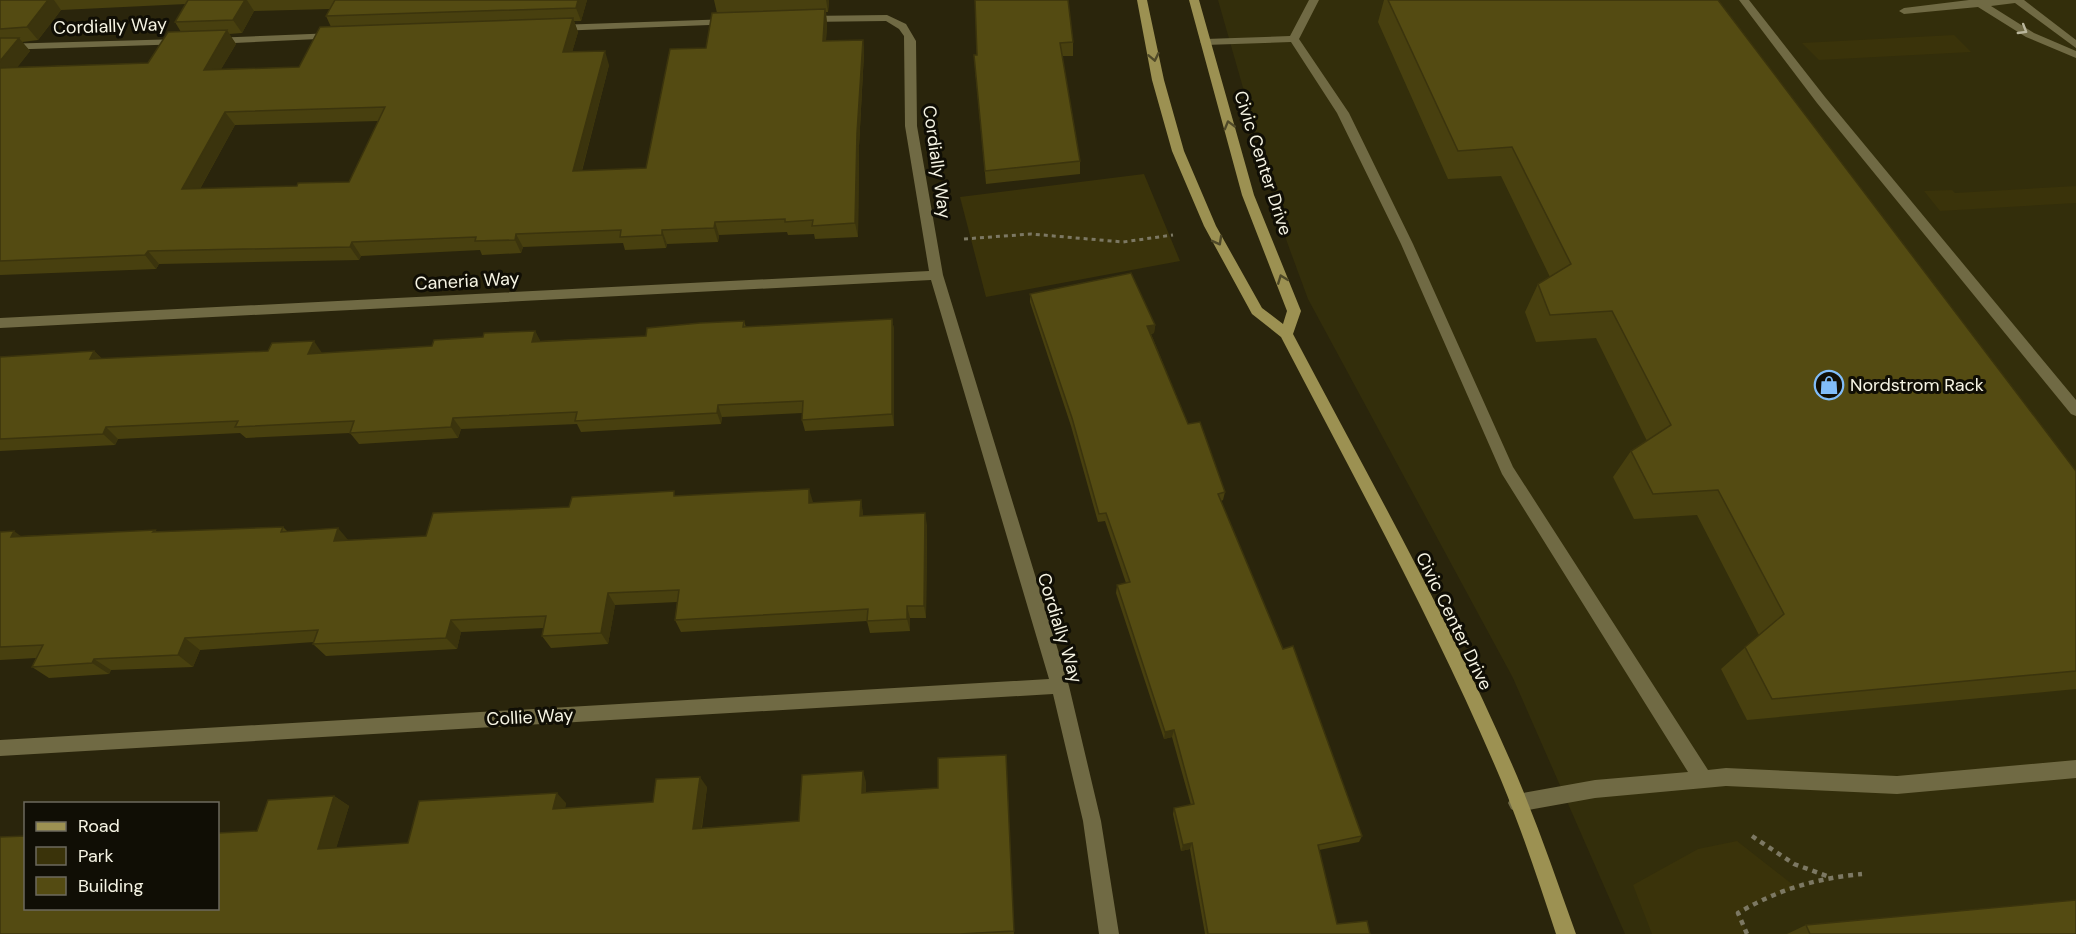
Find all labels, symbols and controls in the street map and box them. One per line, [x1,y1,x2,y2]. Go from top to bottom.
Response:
street label: Cordially Way [53,12,167,40]
one-way arrow [2017,23,2027,35]
one-way arrow [1147,52,1160,62]
street label: Civic Center Drive [1228,88,1298,238]
street label: Cordially Way [917,104,957,220]
one-way arrow [1224,120,1236,131]
one-way arrow [1211,234,1222,245]
street label: Caneria Way [414,266,520,296]
one-way arrow [1276,275,1289,285]
shop icon: Nordstrom Rack [1813,369,1845,401]
place label: Nordstrom Rack [1850,373,1984,397]
street label: Civic Center Drive [1410,548,1498,694]
street label: Cordially Way [1032,570,1088,686]
street label: Collie Way [486,703,574,731]
legend [24,802,219,910]
text: Road [78,814,120,838]
text: Park [78,844,114,868]
text: Building [78,874,143,898]

